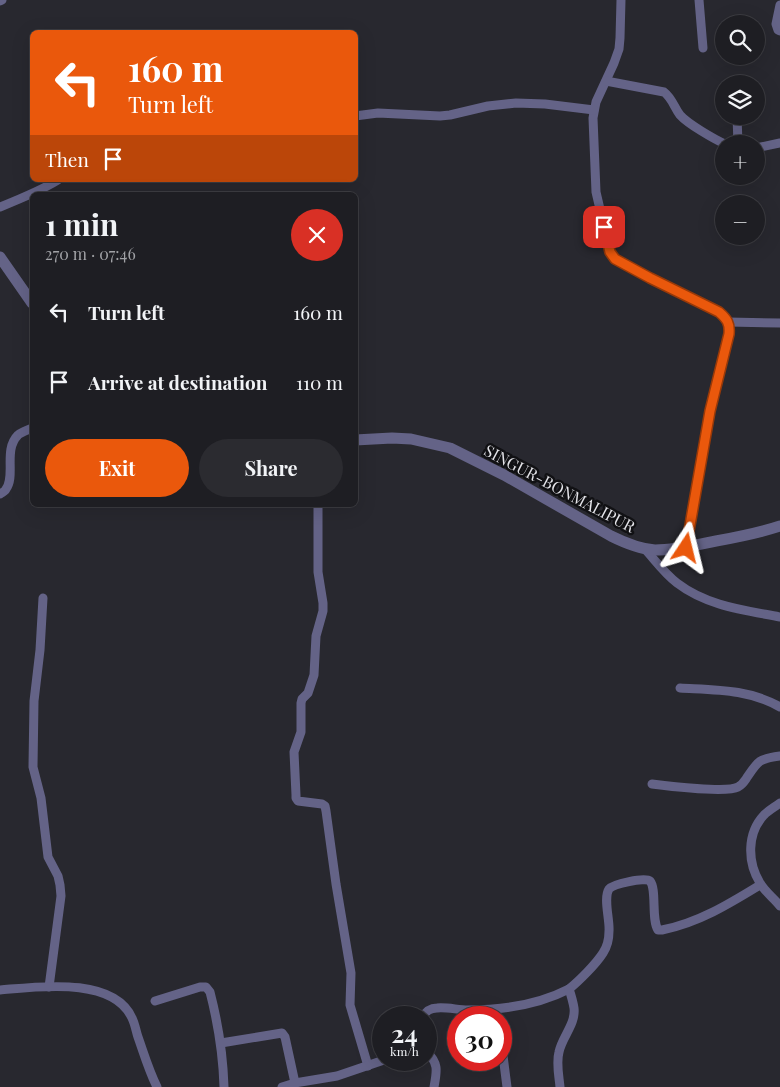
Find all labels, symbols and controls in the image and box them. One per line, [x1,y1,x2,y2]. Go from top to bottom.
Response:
map controls [715,15,765,245]
button: search [715,15,765,65]
text: 160 m [128,44,223,91]
icon: left [45,50,110,115]
button: layers [715,75,765,125]
text: Turn left [128,89,213,119]
button: + [715,135,765,185]
icon: arrive [99,145,127,173]
text: Then [45,146,89,172]
button: − [715,195,765,245]
text: 1 min [45,204,119,244]
pin [583,206,625,248]
button: close [291,209,343,261]
icon: arrive [590,213,618,241]
text: 270 m · 07:46 [45,243,136,264]
icon: left [45,298,73,326]
text: Turn left [88,299,165,325]
text: 160 m [293,299,343,325]
icon: arrive [45,368,73,396]
text: Arrive at destination [88,369,268,395]
text: 110 m [296,369,343,395]
button: Exit [45,439,189,497]
button: Share [199,439,343,497]
street label: SINGUR-BONMALIPUR [481,439,640,537]
position arrow [659,521,711,573]
speed limit sign: 30 [447,1006,512,1071]
text: 24 [391,1016,418,1049]
text: km/h [390,1043,419,1059]

